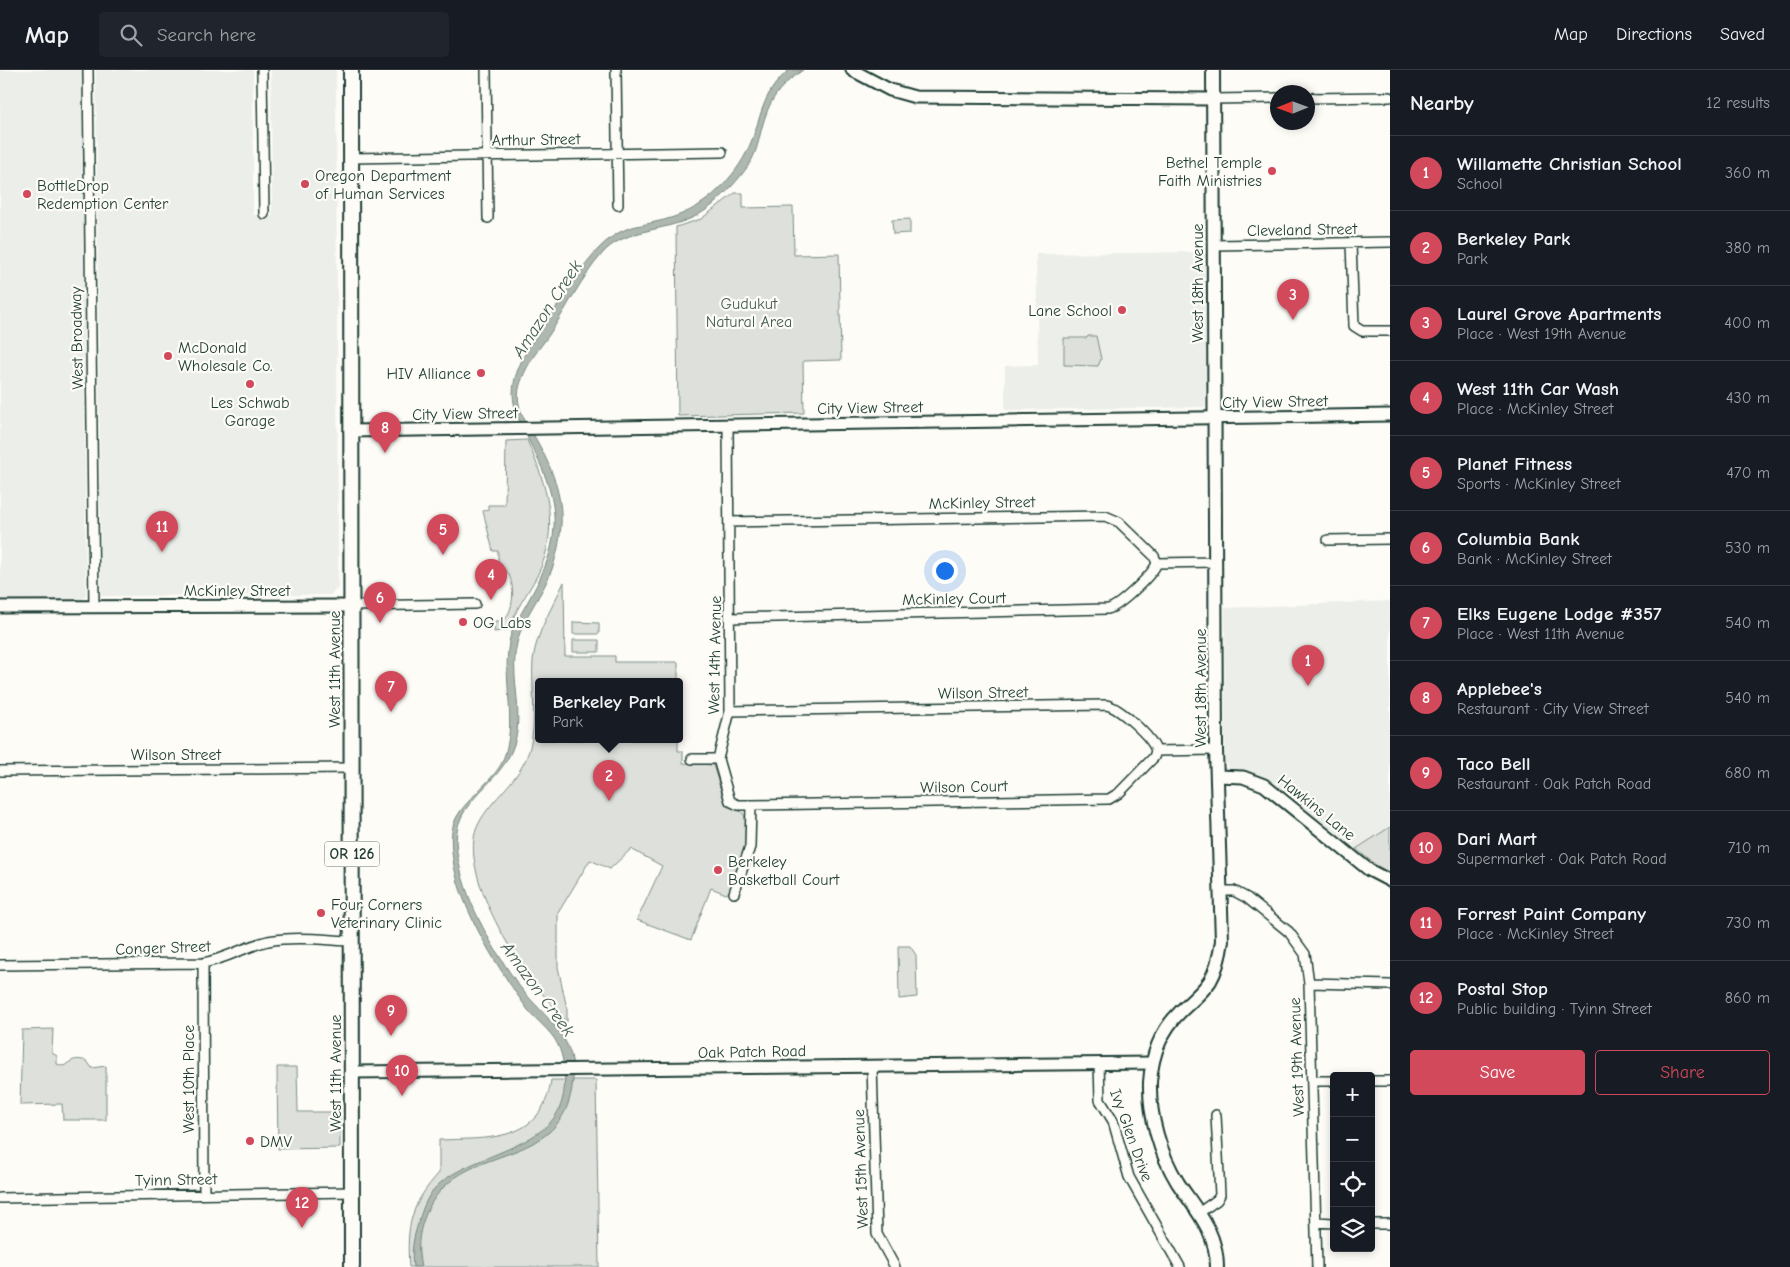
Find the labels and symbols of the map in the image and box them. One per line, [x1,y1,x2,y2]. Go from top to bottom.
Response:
north arrow [1270,85,1315,130]
street label: Arthur Street [491,130,581,150]
place label: Bethel Temple Faith Ministries [1158,154,1262,190]
marker: Bethel Temple Faith Ministries [1266,165,1278,177]
place label: Oregon Department of Human Services [315,167,451,203]
place label: BottleDrop Redemption Center [37,177,169,213]
marker: Oregon Department of Human Services [299,178,311,190]
marker: BottleDrop Redemption Center [21,188,33,200]
street label: Cleveland Street [1247,220,1358,240]
street label: West 18th Avenue [1189,223,1207,343]
water label: Amazon Creek [508,256,587,363]
pin: 3 [1277,279,1309,320]
street label: West Broadway [67,285,87,390]
park label: Gudukut Natural Area [706,295,792,331]
place label: Lane School [1028,302,1112,320]
marker: Lane School [1116,304,1128,316]
place label: McDonald Wholesale Co. [178,339,273,375]
marker: McDonald Wholesale Co. [162,350,174,362]
place label: HIV Alliance [386,365,471,383]
marker: HIV Alliance [475,367,487,379]
marker: Les Schwab Garage [244,378,256,390]
street label: City View Street [1222,392,1328,412]
place label: Les Schwab Garage [211,394,289,430]
street label: City View Street [817,398,923,418]
street label: City View Street [412,404,518,424]
pin: 8 [369,412,401,453]
street label: McKinley Street [929,493,1036,513]
pin: 11 [146,511,178,552]
pin: 5 [427,514,459,555]
your location [932,558,958,584]
pin: 4 [475,559,507,600]
street label: McKinley Street [184,582,291,600]
pin: 6 [364,582,396,623]
street label: McKinley Court [902,589,1007,609]
street label: West 14th Avenue [705,596,725,714]
street label: West 11th Avenue [326,610,344,728]
place label: OG Labs [473,614,532,632]
marker: OG Labs [457,616,469,628]
street label: West 18th Avenue [1192,628,1210,748]
pin: 1 [1292,645,1324,686]
pin: 7 [375,671,407,712]
street label: Wilson Street [938,683,1029,703]
street label: Wilson Street [131,746,222,764]
pin: 2 [593,760,625,801]
street label: Hawkins Lane [1274,771,1359,844]
street label: Wilson Court [920,777,1008,797]
road number: OR 126 [324,842,380,866]
place label: Berkeley Basketball Court [728,853,840,889]
marker: Berkeley Basketball Court [712,864,724,876]
place label: Four Corners Veterinary Clinic [331,896,442,932]
marker: Four Corners Veterinary Clinic [315,907,327,919]
street label: Conger Street [115,937,211,959]
water label: Amazon Creek [496,937,579,1041]
pin: 9 [375,995,407,1036]
street label: West 19th Avenue [1286,997,1308,1117]
street label: West 11th Avenue [327,1014,345,1132]
street label: West 10th Place [180,1025,198,1133]
street label: Oak Patch Road [698,1042,806,1062]
pin: 10 [386,1055,418,1096]
street label: Ivy Glen Drive [1106,1087,1156,1184]
street label: West 15th Avenue [850,1109,872,1229]
place label: DMV [260,1133,292,1151]
marker: DMV [244,1135,256,1147]
street label: Tyinn Street [135,1170,218,1190]
pin: 12 [286,1187,318,1228]

